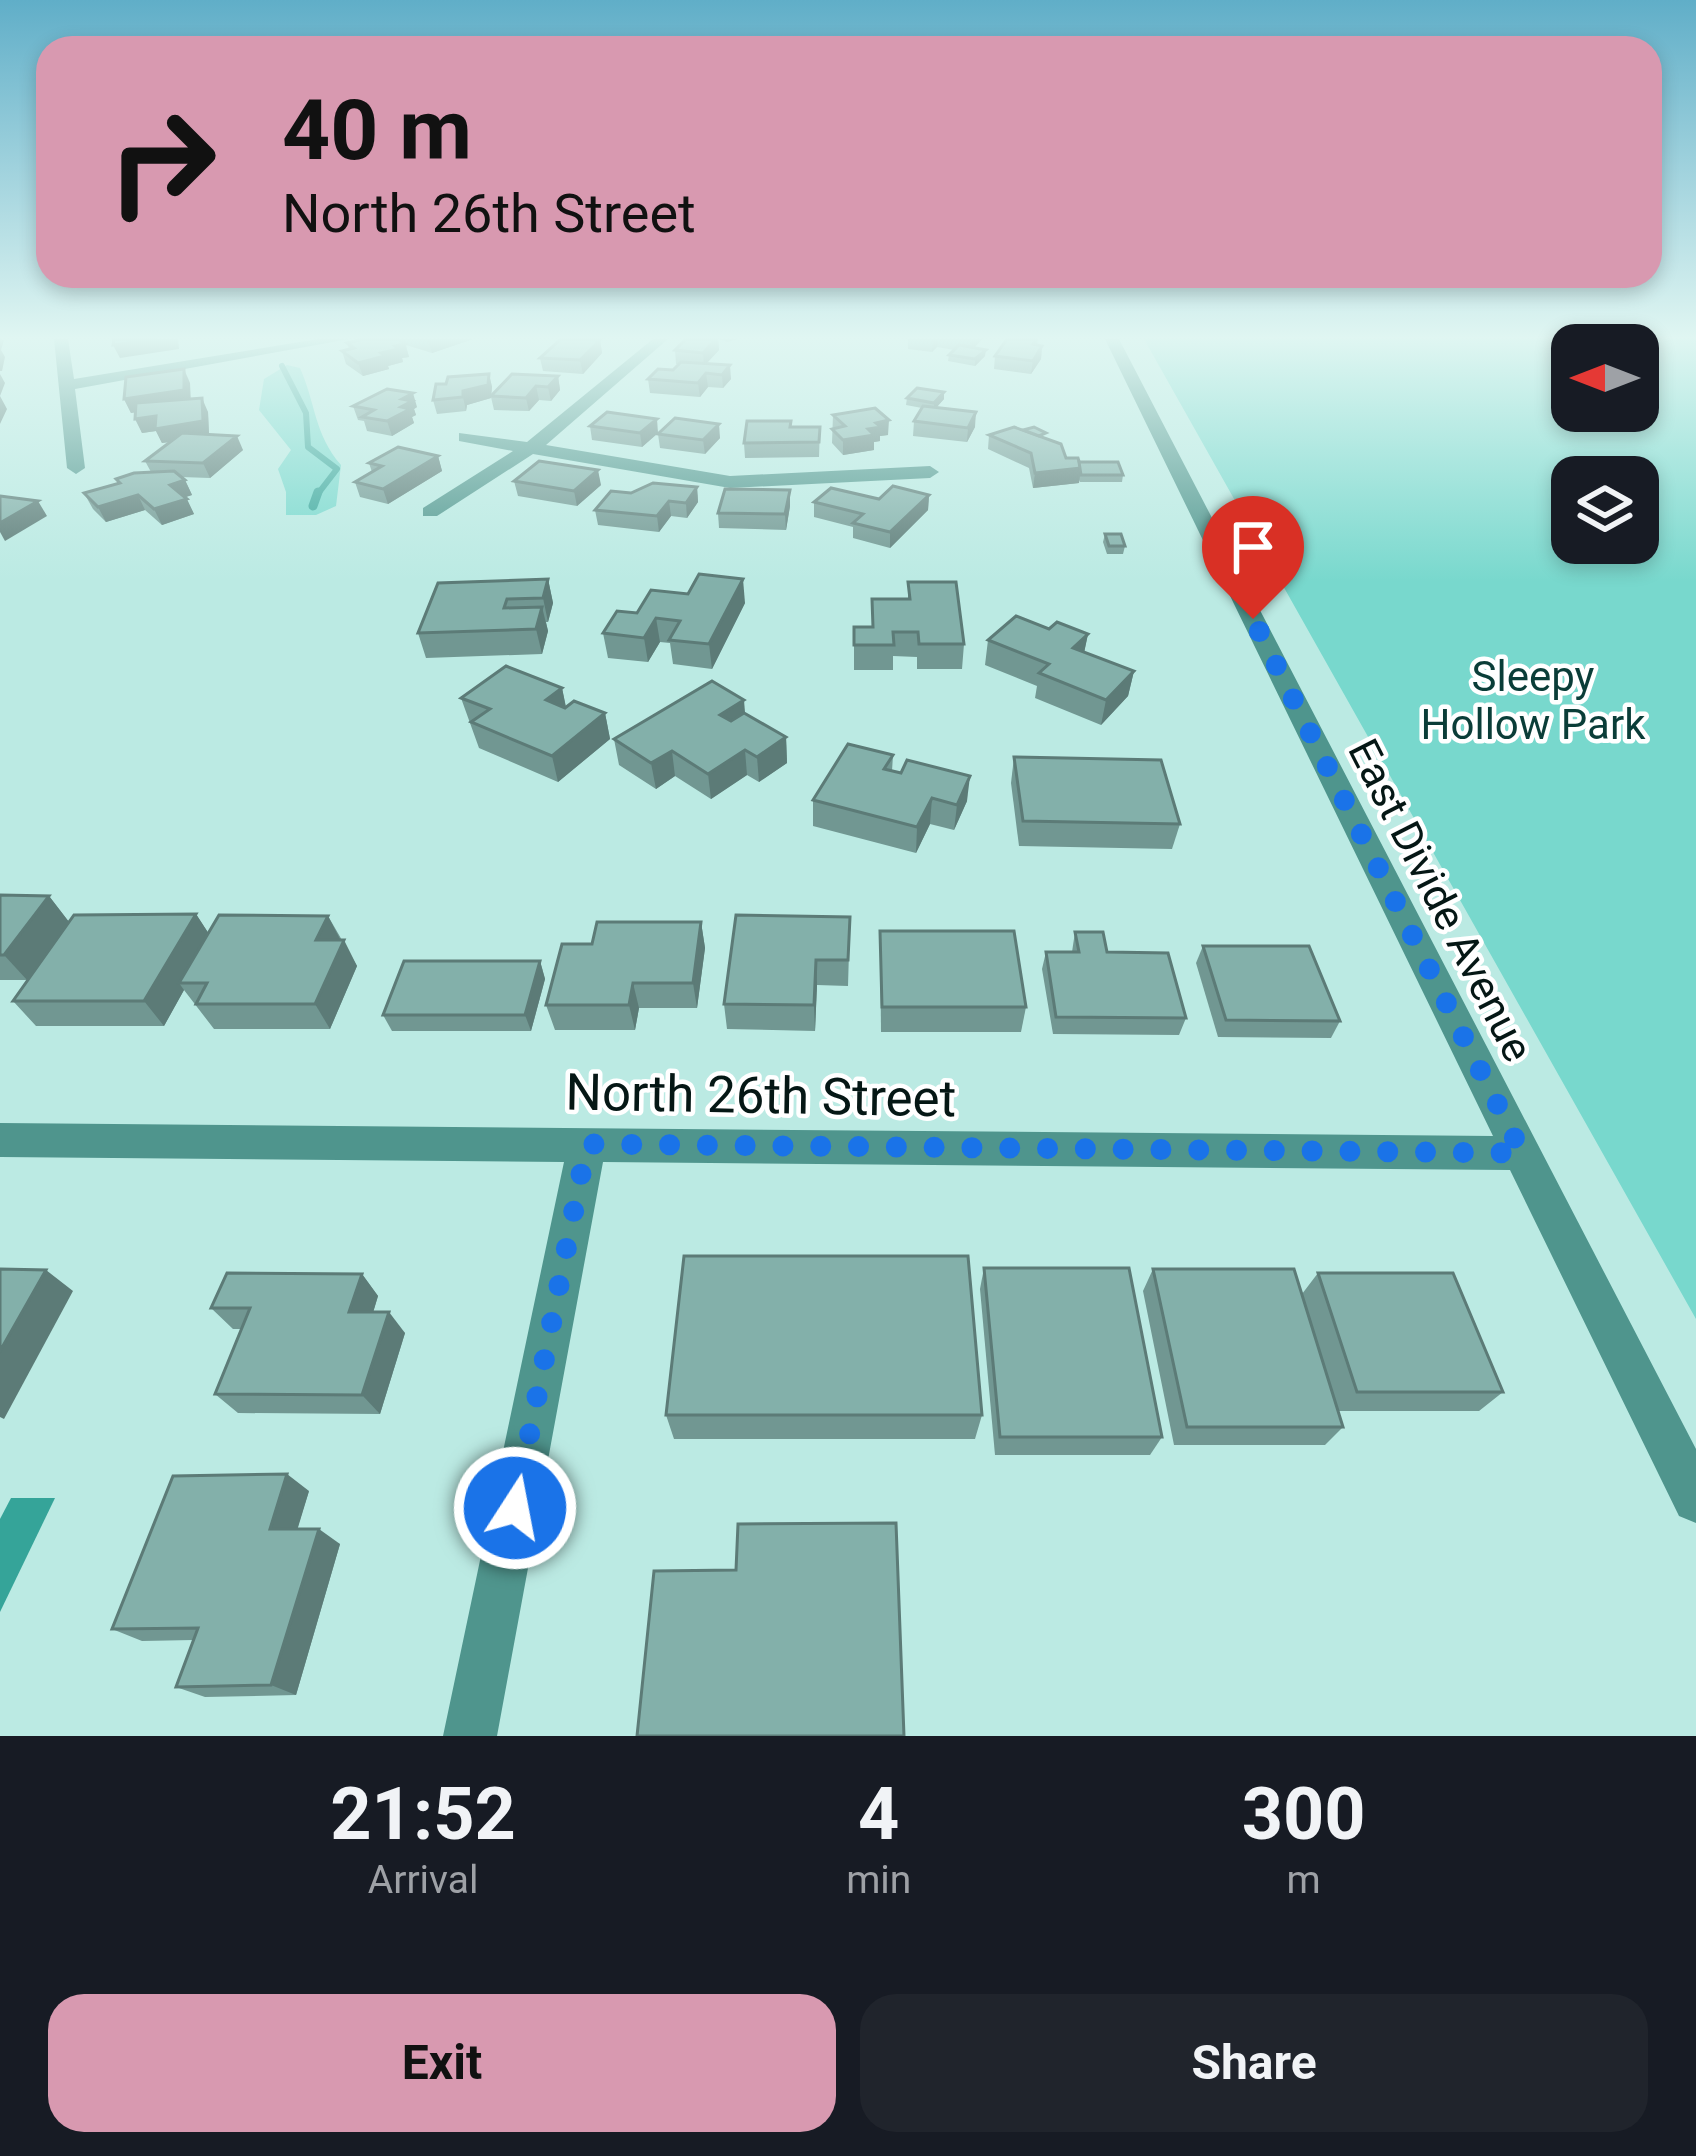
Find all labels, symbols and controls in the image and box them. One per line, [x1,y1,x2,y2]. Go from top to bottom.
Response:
text: 40 m [282,81,472,180]
icon: right [84,84,240,240]
text: North 26th Street [282,182,696,245]
north arrow [1551,324,1659,432]
map controls [1551,324,1659,564]
button: layers [1551,456,1659,564]
pin [1202,496,1304,619]
icon: arrive [1220,514,1286,580]
park label: Sleepy Hollow Park [1421,652,1646,749]
street label: East Divide Avenue [1338,731,1543,1069]
street label: North 26th Street [565,1063,957,1128]
position arrow [452,1445,578,1571]
text: 21:52 [330,1772,516,1857]
text: 4 [858,1772,899,1857]
text: 300 [1242,1772,1366,1857]
text: Arrival [368,1857,478,1903]
text: min [846,1857,911,1903]
text: m [1287,1857,1321,1903]
button: Exit [48,1994,836,2132]
button: Share [860,1994,1648,2132]

